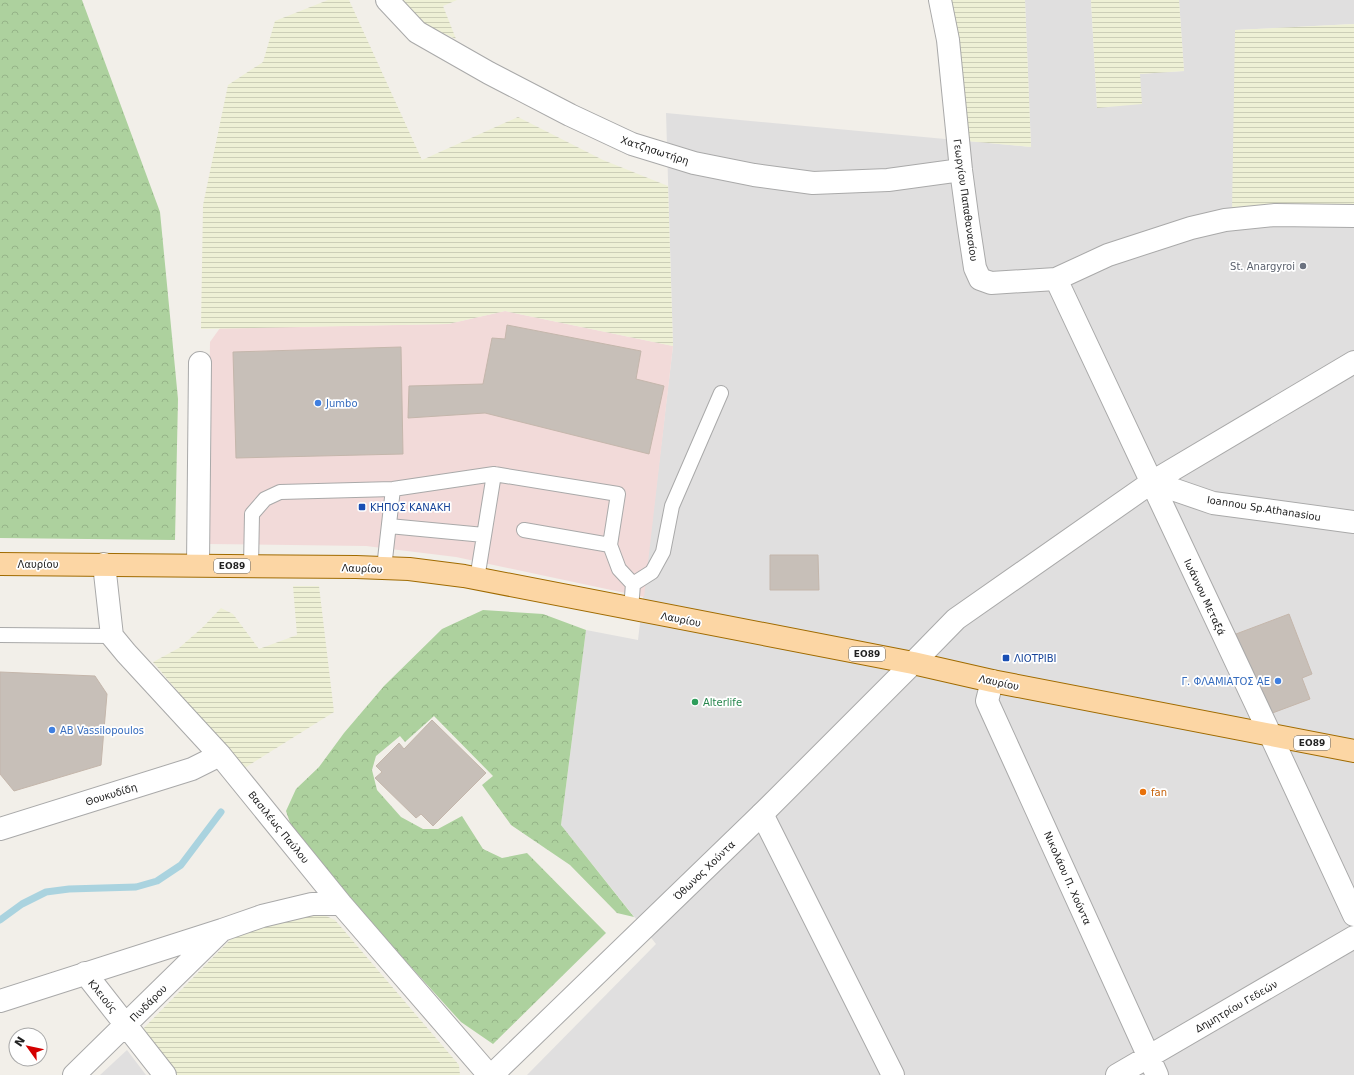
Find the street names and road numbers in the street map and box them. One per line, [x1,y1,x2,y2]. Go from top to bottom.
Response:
street label: Χατζησωτήρη [619,134,690,167]
street label: Γεωργίου Παπαθανασίου [951,138,980,262]
street label: Ioannou Sp.Athanasiou [1206,494,1322,523]
street label: Ιωάννου Μεταξά [1182,557,1227,638]
street label: Λαυρίου [18,559,59,570]
road number: ΕΟ89 [214,559,250,573]
street label: Λαυρίου [341,562,383,575]
street label: Λαυρίου [660,610,702,629]
road number: ΕΟ89 [849,647,885,661]
street label: Λαυρίου [978,673,1020,692]
road number: ΕΟ89 [1294,736,1330,750]
street label: Θουκυδίδη [84,781,138,808]
street label: Βασιλέως Παύλου [246,789,311,866]
street label: Νικολάου Π. Χούντα [1042,830,1093,927]
street label: Όθωνος Χούντα [671,838,737,903]
street label: Κλειούς [86,978,119,1015]
street label: Δημητρίου Γεδεών [1193,978,1280,1034]
street label: Πινδάρου [128,983,169,1024]

